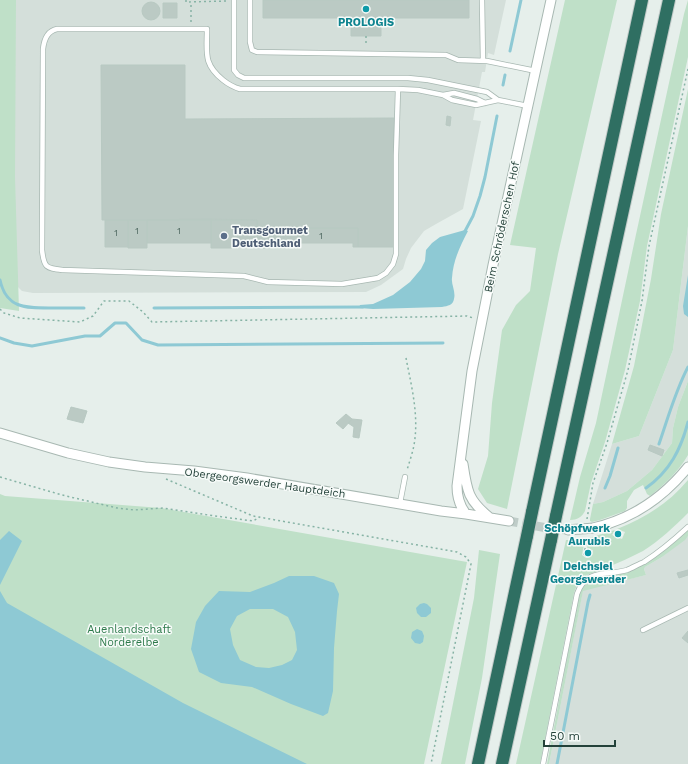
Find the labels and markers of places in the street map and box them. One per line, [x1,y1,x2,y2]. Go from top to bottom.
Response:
marker: PROLOGIS [361,4,371,14]
place label: PROLOGIS [338,16,394,29]
place label: Transgourmet Deutschland [232,224,308,250]
marker: Transgourmet Deutschland [219,231,229,241]
place label: Schöpfwerk Aurubis [544,522,610,548]
marker: Schöpfwerk Aurubis [613,529,623,539]
marker: Deichsiel Georgswerder [583,548,593,558]
place label: Deichsiel Georgswerder [550,560,626,586]

